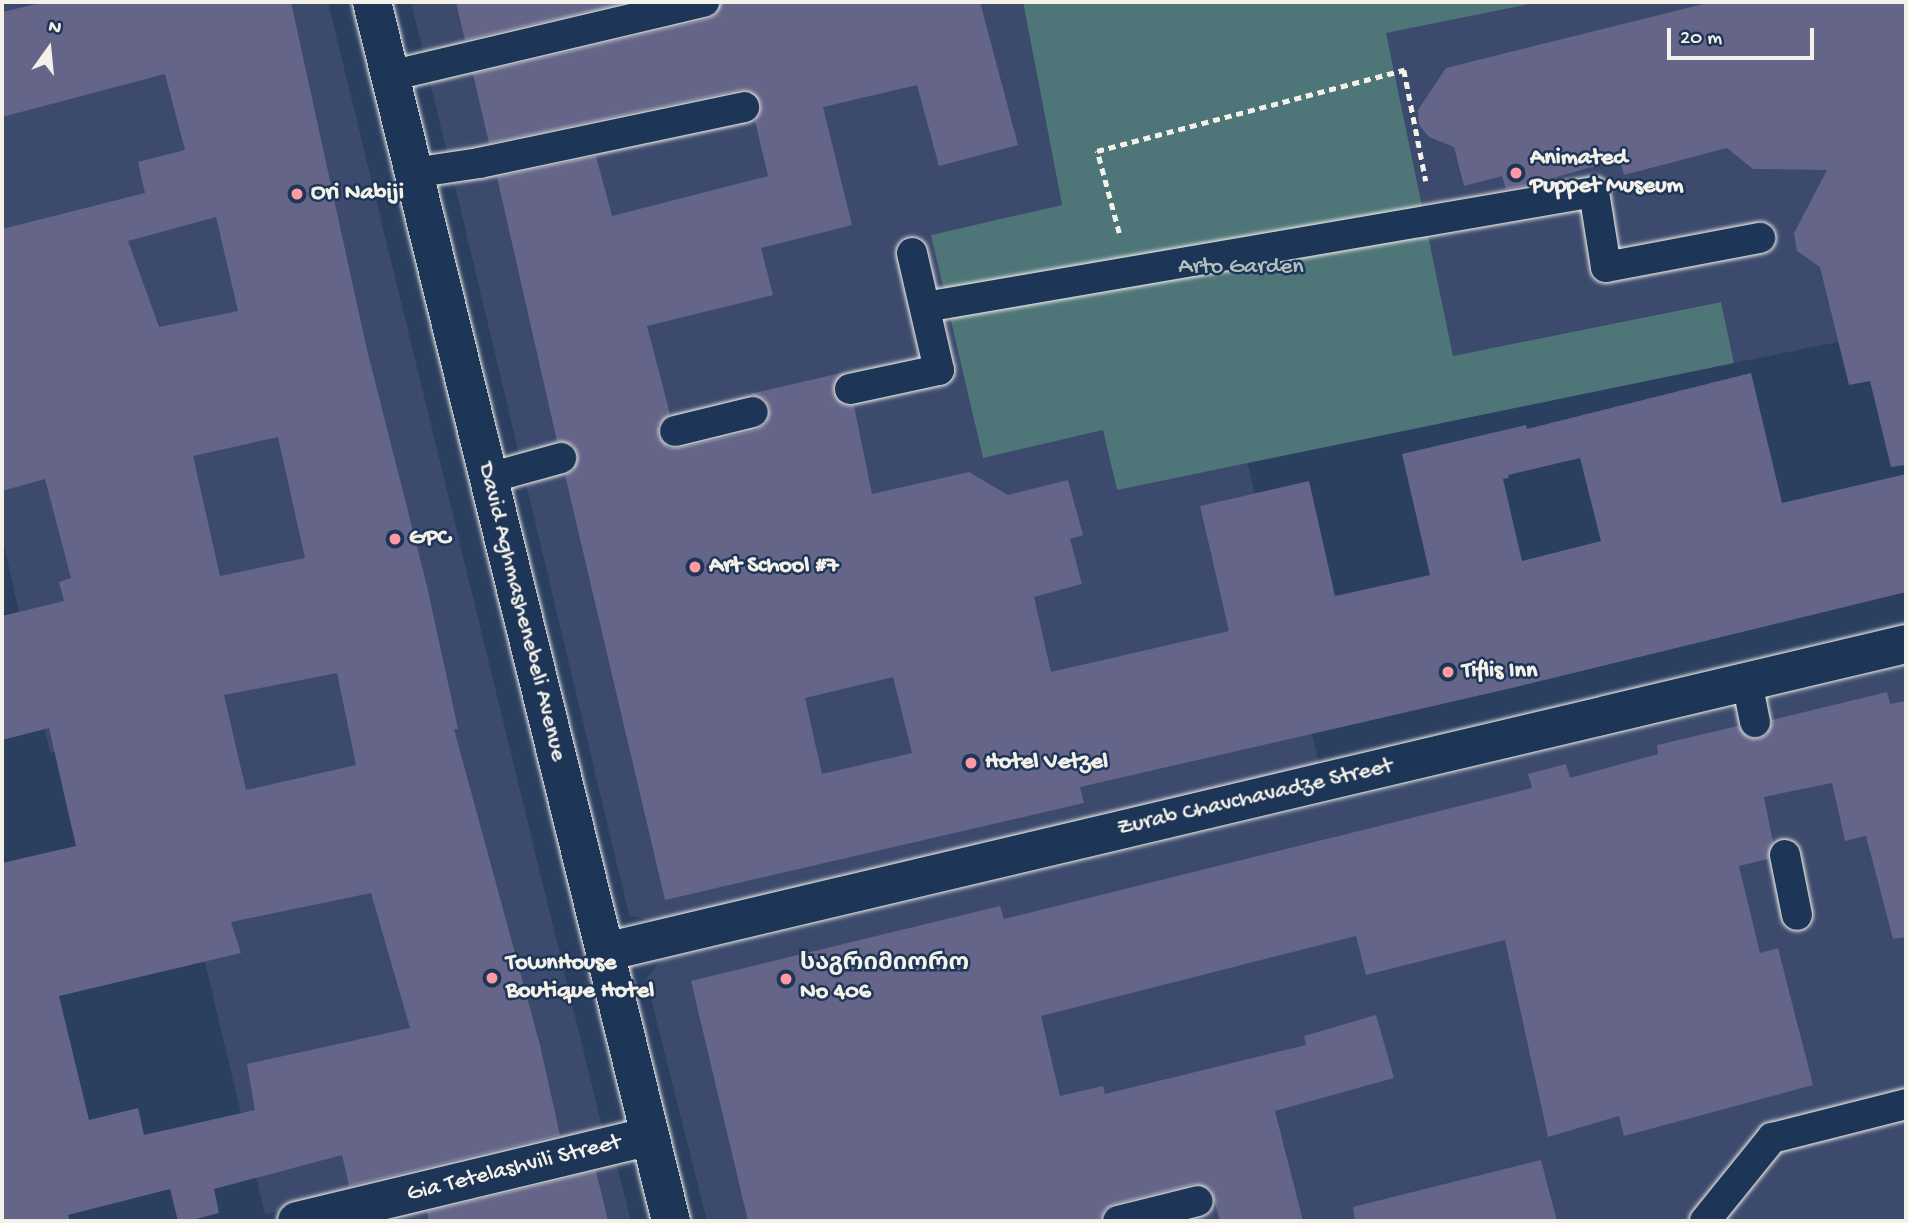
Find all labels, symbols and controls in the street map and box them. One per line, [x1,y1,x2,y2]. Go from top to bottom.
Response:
north arrow [14,14,84,84]
scale bar [1670,14,1817,58]
text: N [46,16,64,41]
text: 20 m [1680,27,1722,52]
place label: Animated Puppet Museum [1530,145,1683,201]
marker: Animated Puppet Museum [1508,165,1524,181]
place label: Ori Nabiji [311,180,404,208]
marker: Ori Nabiji [289,186,305,202]
park label: Arto Garden [1178,254,1304,282]
street label: David Aghmashenebeli Avenue [470,460,572,764]
place label: GPC [409,525,450,553]
marker: GPC [387,531,403,547]
place label: Art School #7 [709,553,839,581]
marker: Art School #7 [687,559,703,575]
place label: Tiflis Inn [1462,658,1537,686]
marker: Tiflis Inn [1440,664,1456,680]
place label: Hotel Vetzel [985,749,1108,777]
street label: Zurab Chavchavadze Street [1114,752,1396,844]
marker: Hotel Vetzel [963,755,979,771]
place label: TownHouse Boutique Hotel [506,950,654,1006]
place label: საგრიმიორო No 406 [800,951,969,1007]
marker: TownHouse Boutique Hotel [484,970,500,986]
marker: საგრიმიორო No 406 [778,971,794,987]
street label: Gia Tetelashvili Street [404,1128,624,1210]

